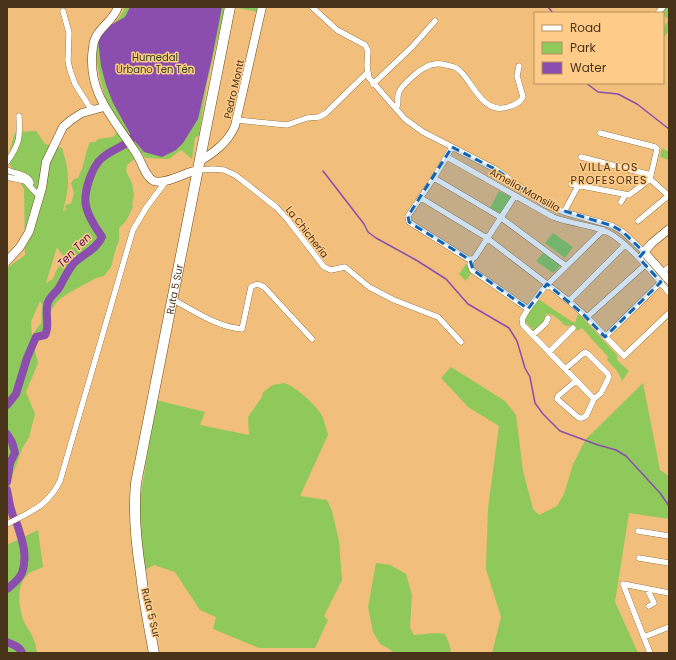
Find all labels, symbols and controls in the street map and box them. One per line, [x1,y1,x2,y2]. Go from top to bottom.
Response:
legend [534,12,664,84]
text: Road [570,19,601,36]
text: Park [570,39,597,56]
park label: Humedal Urbano Ten Tén [116,50,194,77]
street label: Pedro Montt [220,58,248,120]
text: Water [570,59,607,76]
district label: VILLA LOS PROFESORES [571,159,647,188]
street label: Amelia Mansilla [487,164,563,216]
street label: La Chichería [282,203,332,261]
water label: Ten Ten [53,229,95,271]
street label: Ruta 5 Sur [162,263,187,315]
street label: Ruta 5 Sur [138,587,164,640]

